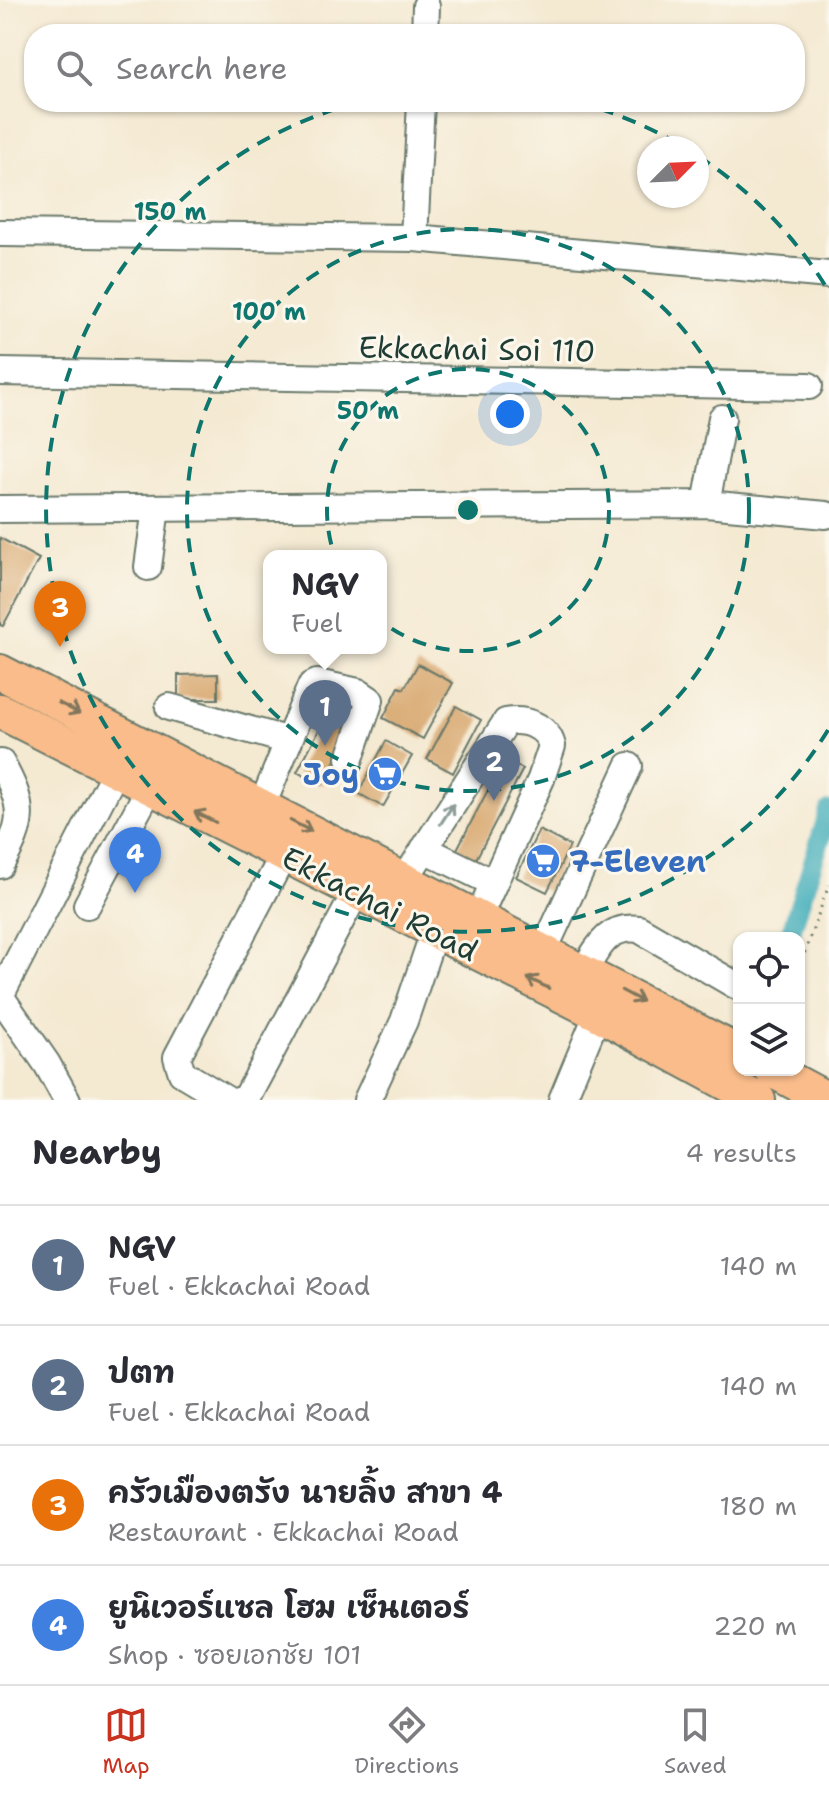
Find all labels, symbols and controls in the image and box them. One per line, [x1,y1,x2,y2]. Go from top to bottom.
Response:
search box [24,24,805,112]
icon: search [52,46,96,90]
text: Search here [116,48,287,89]
north arrow [637,136,709,208]
text: 150 m [134,196,206,228]
text: 100 m [232,296,306,328]
street label: Ekkachai Soi 110 [358,326,596,372]
your location [490,394,530,434]
text: 50 m [337,395,399,427]
centre of rings [454,496,482,524]
popup [263,550,387,654]
text: NGV [291,564,359,605]
pin: 3 [34,581,86,647]
text: Fuel [291,605,342,640]
pin: 1 [299,680,351,746]
one-way arrow [57,700,81,716]
pin: 2 [468,735,520,801]
place label: Joy [302,754,359,795]
supermarket icon: Joy [366,755,404,793]
one-way arrow [439,803,455,826]
one-way arrow [194,808,218,824]
one-way arrow [288,819,312,834]
pin: 4 [109,827,161,893]
street label: Ekkachai Road [275,837,485,971]
place label: 7-Eleven [569,841,706,882]
supermarket icon: 7-Eleven [524,842,562,880]
map controls [733,932,805,1076]
button: locate [733,932,805,1004]
one-way arrow [526,975,550,990]
one-way arrow [619,989,643,1005]
button: layers [733,1004,805,1076]
text: Nearby [32,1129,162,1175]
text: 4 results [685,1135,797,1170]
text: NGV [108,1227,176,1268]
text: 1 [52,1248,64,1283]
text: 140 m [720,1248,797,1283]
text: Fuel · Ekkachai Road [108,1268,370,1303]
text: ปตท [108,1352,175,1393]
text: 2 [49,1368,67,1403]
text: 140 m [720,1368,797,1403]
text: Fuel · Ekkachai Road [108,1394,370,1429]
text: ครัวเมืองตรัง นายลิ้ง สาขา 4 [108,1472,502,1513]
text: 3 [49,1488,67,1523]
text: 180 m [719,1488,797,1523]
text: Restaurant · Ekkachai Road [108,1514,459,1549]
text: ยูนิเวอร์แซล โฮม เซ็นเตอร์ [108,1587,469,1628]
text: 4 [49,1608,67,1643]
text: 220 m [713,1608,797,1643]
text: Shop · ซอยเอกชัย 101 [108,1637,361,1672]
tab: Map [102,1703,150,1780]
tab: Directions [354,1703,459,1780]
tab: Saved [664,1703,727,1780]

